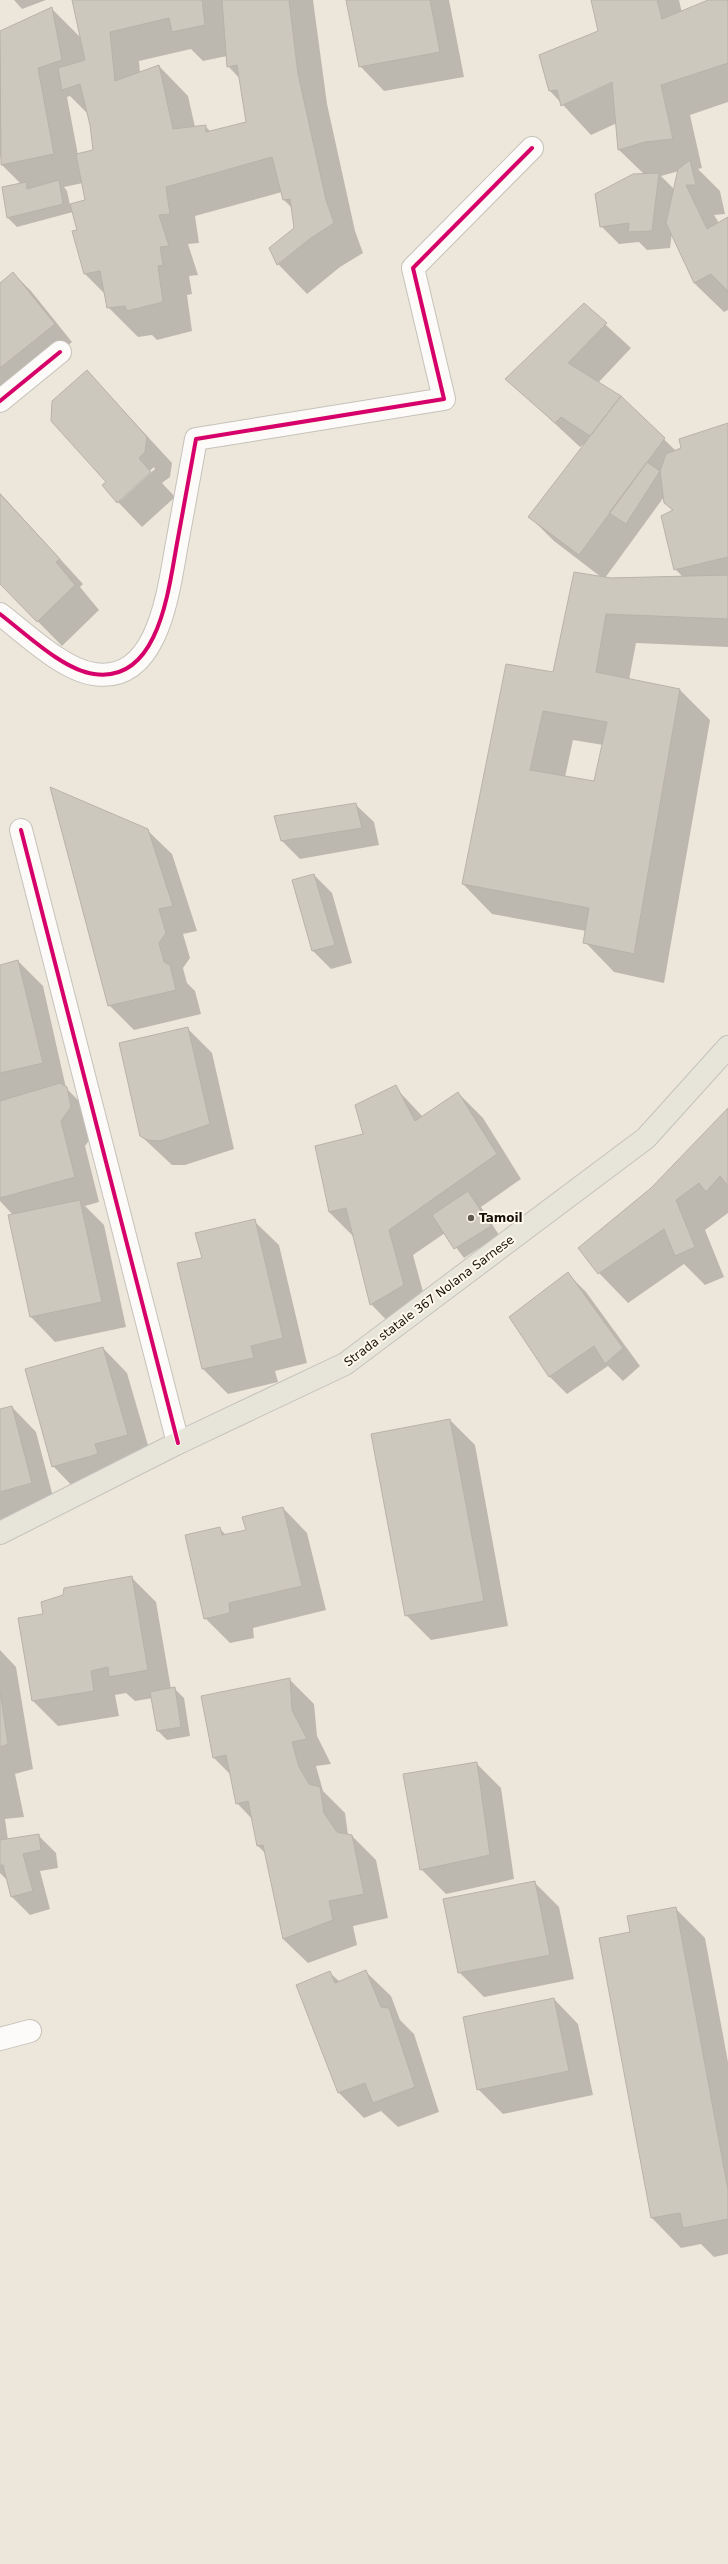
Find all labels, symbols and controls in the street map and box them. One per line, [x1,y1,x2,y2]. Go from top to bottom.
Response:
place label: Tamoil [479,1211,523,1225]
marker: Tamoil [466,1213,476,1223]
street label: Strada statale 367 Nolana Sarnese [341,1232,517,1370]

